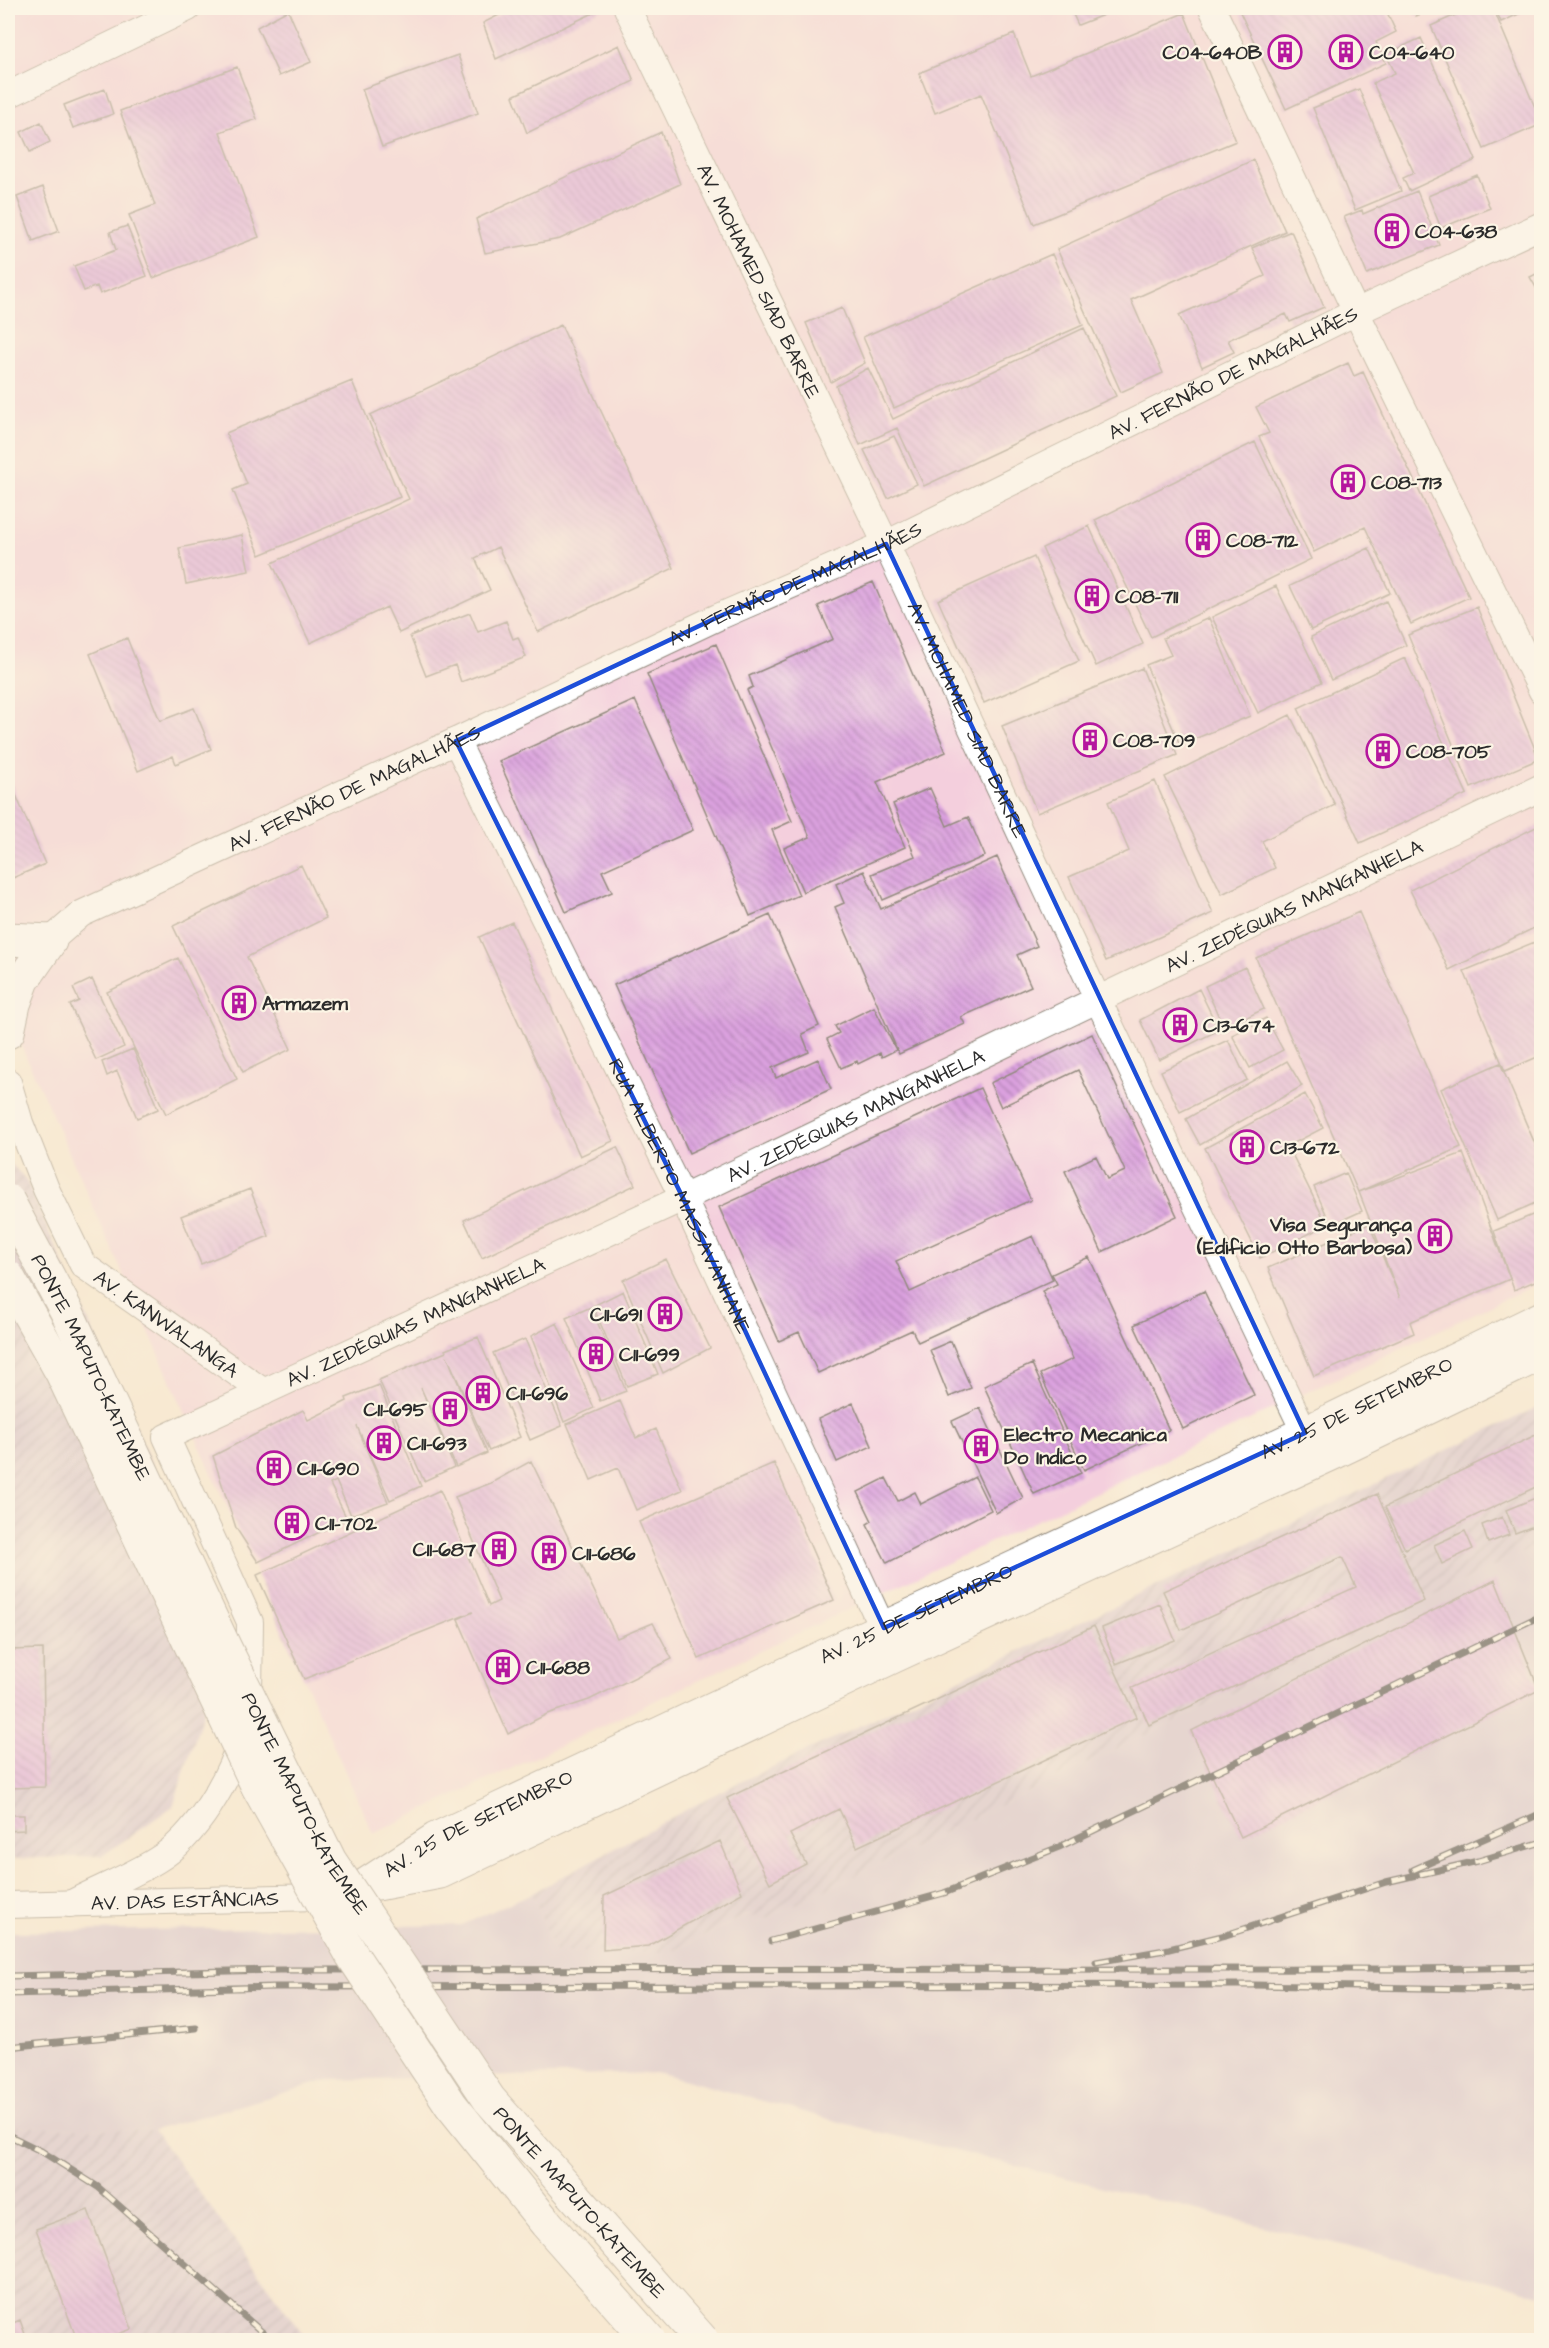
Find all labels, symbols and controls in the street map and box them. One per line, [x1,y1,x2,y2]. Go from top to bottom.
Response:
building icon: C04-640B [1267,34,1303,70]
building icon: C04-640 [1328,34,1364,70]
place label: C04-640B [1162,39,1263,67]
place label: C04-640 [1369,39,1455,67]
street label: AV. MOHAMED SIAD BARRE [689,159,827,403]
building icon: C04-638 [1374,213,1410,249]
place label: C04-638 [1415,218,1497,246]
street label: AV. FERNÃO DE MAGALHÃES [1104,300,1363,447]
building icon: C08-713 [1330,464,1366,500]
place label: C08-713 [1371,469,1443,497]
street label: AV. FERNÃO DE MAGALHÃES [664,515,927,653]
building icon: C08-712 [1185,522,1221,558]
place label: C08-712 [1226,527,1299,555]
building icon: C08-711 [1074,578,1110,614]
place label: C08-711 [1115,583,1179,611]
street label: AV. MOHAMED SIAD BARRE [900,597,1034,843]
street label: AV. FERNÃO DE MAGALHÃES [224,718,486,859]
building icon: C08-709 [1072,722,1108,758]
place label: C08-709 [1113,727,1195,755]
building icon: C08-705 [1365,733,1401,769]
place label: C08-705 [1406,738,1492,766]
street label: AV. ZEDÉQUIAS MANGANHELA [1161,833,1428,980]
building icon: Armazem [221,985,257,1021]
place label: Armazem [262,990,348,1018]
building icon: C13-674 [1162,1007,1198,1043]
place label: C13-674 [1203,1012,1275,1040]
street label: AV. ZEDÉQUIAS MANGANHELA [722,1043,990,1190]
street label: RUA ALBERTO MASSAVANHANE [601,1054,757,1339]
building icon: C13-672 [1229,1129,1265,1165]
place label: C13-672 [1270,1134,1340,1162]
place label: Visa Segurança (Edificio Otto Barbosa) [1196,1211,1413,1262]
building icon: Visa Segurança (Edificio Otto Barbosa) [1417,1218,1453,1254]
street label: PONTE MAPUTO-KATEMBE [24,1249,157,1485]
street label: AV. ZEDÉQUIAS MANGANHELA [282,1251,550,1395]
street label: AV. KANWALANGA [88,1264,244,1385]
building icon: C11-691 [647,1296,683,1332]
place label: C11-691 [590,1301,642,1329]
building icon: C11-699 [578,1336,614,1372]
place label: C11-699 [619,1341,680,1369]
street label: AV. 25 DE SETEMBRO [1256,1350,1458,1467]
building icon: C11-696 [465,1375,501,1411]
place label: C11-696 [506,1380,568,1408]
building icon: C11-695 [432,1391,468,1427]
place label: C11-695 [363,1396,428,1424]
place label: Electro Mecanica Do Indico [1004,1421,1168,1472]
building icon: C11-693 [366,1425,402,1461]
building icon: Electro Mecanica Do Indico [963,1428,999,1464]
place label: C11-693 [407,1430,467,1458]
building icon: C11-690 [256,1450,292,1486]
place label: C11-690 [297,1455,359,1483]
building icon: C11-702 [274,1505,310,1541]
place label: C11-702 [315,1510,377,1538]
building icon: C11-687 [481,1531,517,1567]
building icon: C11-686 [531,1535,567,1571]
place label: C11-687 [413,1536,477,1564]
place label: C11-686 [572,1540,636,1568]
street label: AV. 25 DE SETEMBRO [815,1557,1018,1671]
building icon: C11-688 [485,1649,521,1685]
place label: C11-688 [526,1654,590,1682]
street label: PONTE MAPUTO-KATEMBE [234,1688,375,1921]
street label: AV. 25 DE SETEMBRO [378,1764,578,1885]
street label: AV. DAS ESTÂNCIAS [91,1885,280,1918]
street label: PONTE MAPUTO-KATEMBE [486,2100,672,2305]

